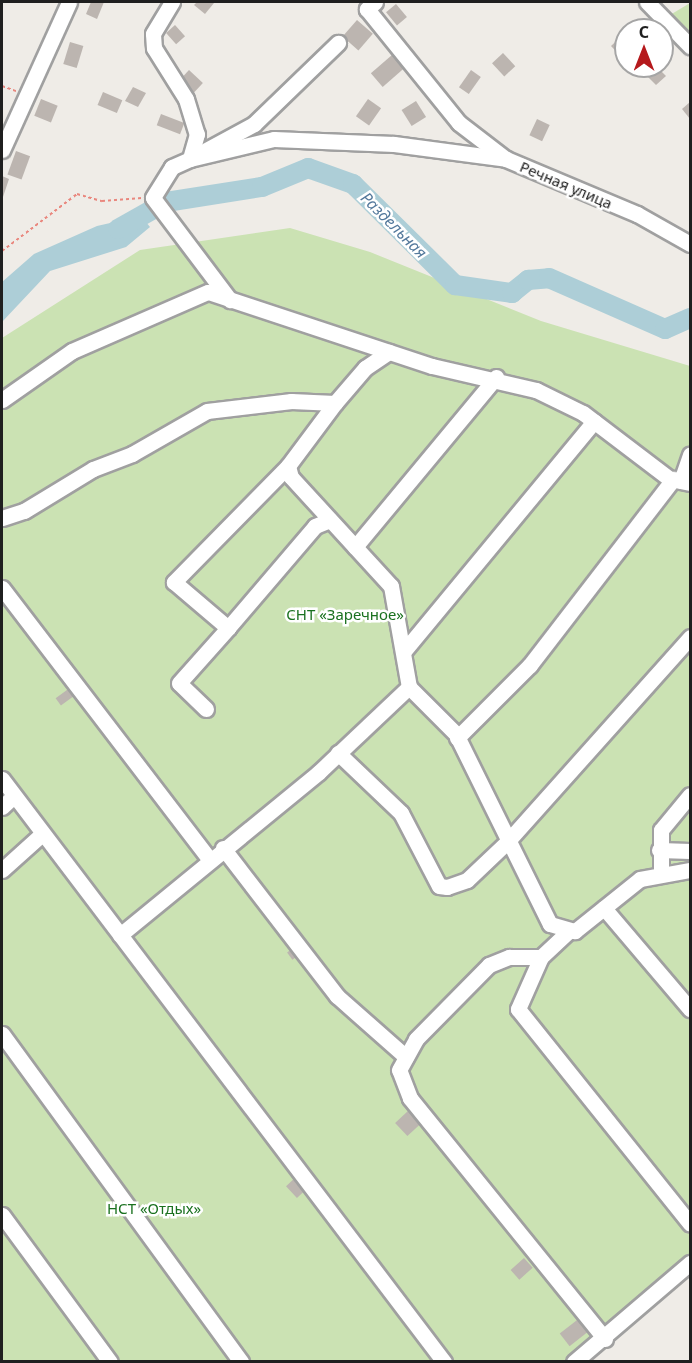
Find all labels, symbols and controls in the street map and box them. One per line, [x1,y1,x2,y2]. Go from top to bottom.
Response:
north arrow [614,18,674,78]
text: С [639,21,649,43]
street label: Речная улица [517,157,615,213]
water label: Раздельная [357,188,431,262]
park label: СНТ «Заречное» [286,606,404,624]
park label: НСТ «Отдых» [107,1200,201,1218]

